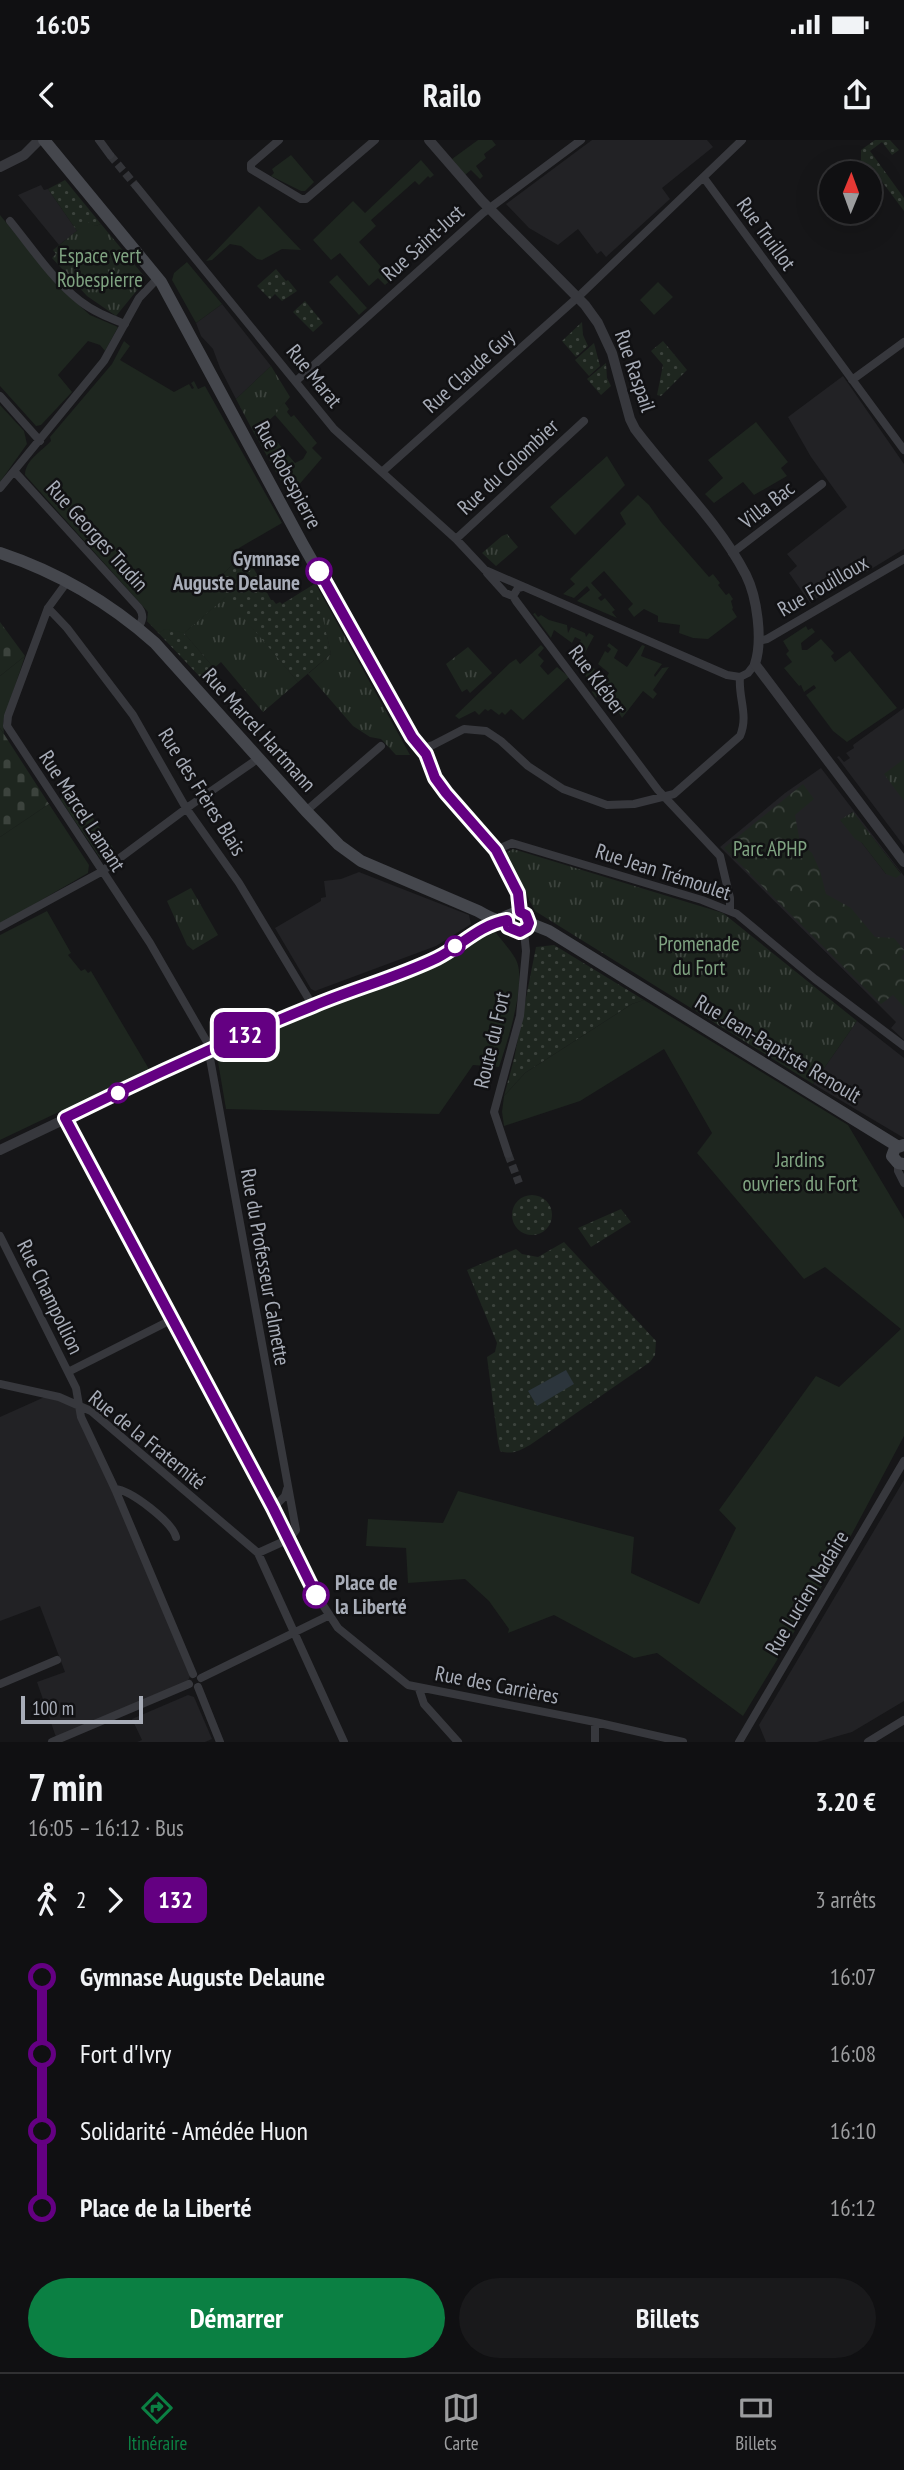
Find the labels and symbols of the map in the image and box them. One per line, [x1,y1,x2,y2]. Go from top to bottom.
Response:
north arrow [819,161,882,224]
street label: Rue Truillot [731,192,802,276]
street label: Rue Saint-Just [376,198,470,287]
park label: Espace vert Robespierre [57,242,143,293]
street label: Rue Claude Guy [417,322,520,419]
street label: Rue Raspail [609,326,662,415]
street label: Rue Marat [281,338,348,413]
street label: Rue du Colombier [451,413,564,520]
street label: Rue Robespierre [249,416,328,533]
street label: Villa Bac [733,474,800,535]
street label: Rue Georges Trudin [40,475,154,597]
place label: Gymnase Auguste Delaune [172,545,300,596]
street label: Rue Fouilloux [773,549,873,622]
marker: Gymnase Auguste Delaune [306,558,332,584]
street label: Rue Kléber [563,640,632,720]
street label: Rue Marcel Hartmann [197,662,322,797]
street label: Rue des Frères Blais [152,723,252,861]
street label: Rue Marcel Lamant [33,745,132,877]
park label: Parc APHP [733,835,807,862]
street label: Rue Jean Trémoulet [592,837,734,906]
park label: Promenade du Fort [658,930,740,981]
unlabelled marker [445,936,465,956]
street label: Rue Jean-Baptiste Renoult [690,988,867,1109]
street label: Route du Fort [467,989,516,1091]
line badge: 132 [205,1012,285,1058]
unlabelled marker [108,1083,128,1103]
park label: Jardins ouvriers du Fort [742,1146,858,1197]
street label: Rue du Professeur Calmette [235,1166,296,1368]
street label: Rue Champollion [11,1235,90,1358]
street label: Rue de la Fraternité [83,1384,211,1495]
street label: Rue Lucien Nadaire [759,1526,854,1660]
place label: Place de la Liberté [335,1569,407,1620]
marker: Place de la Liberté [303,1582,329,1608]
street label: Rue des Carrières [433,1659,561,1710]
scale bar [21,1693,144,1725]

